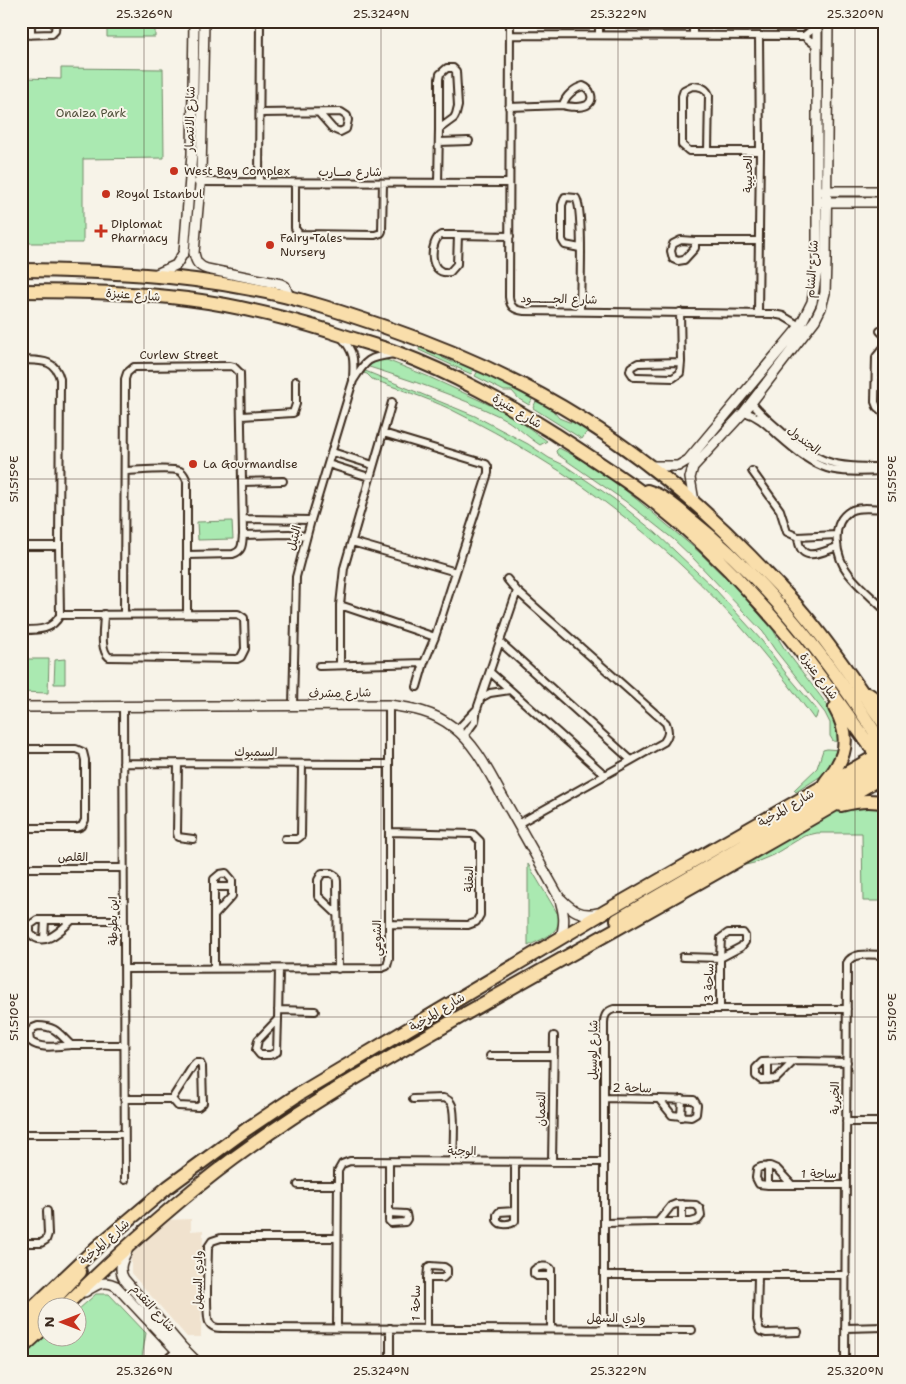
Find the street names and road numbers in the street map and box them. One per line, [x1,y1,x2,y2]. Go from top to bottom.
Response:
street label: شارع الانتصار [181,86,200,153]
street label: الحديبية [740,155,756,193]
street label: شارع مـــارب [318,164,382,181]
street label: شارع الشام [802,239,823,299]
street label: شارع عنيزة [105,285,161,306]
street label: شارع الجــــــــود [520,290,598,309]
street label: Curlew Street [139,347,219,363]
street label: شارع عنيزة [489,390,545,433]
street label: الجندول [784,422,824,458]
street label: البتيل [283,524,305,552]
street label: شارع عنيزة [795,649,842,703]
street label: شارع مشرف [309,684,371,703]
street label: السمبوك [235,744,277,760]
street label: شارع المرخية [755,786,817,831]
street label: القلص [58,849,88,865]
street label: البغلة [461,866,477,892]
street label: ابن بطوطة [105,896,121,946]
street label: الشوعي [369,920,388,956]
street label: ساحة 3 [701,963,717,1003]
street label: شارع المرخية [406,989,468,1036]
street label: شارع لوسيل [584,1020,603,1080]
street label: ساحة 2 [612,1080,652,1096]
street label: الخيرية [827,1081,843,1115]
street label: النعمان [533,1091,549,1127]
street label: الوجبة [447,1143,477,1159]
street label: ساحة 1 [801,1166,837,1182]
street label: شارع المرخية [75,1216,133,1269]
street label: وادي السهل [189,1250,208,1310]
street label: شارع التقدم [126,1281,179,1336]
street label: ساحة 1 [408,1285,424,1321]
street label: وادي السهل [586,1310,646,1327]

